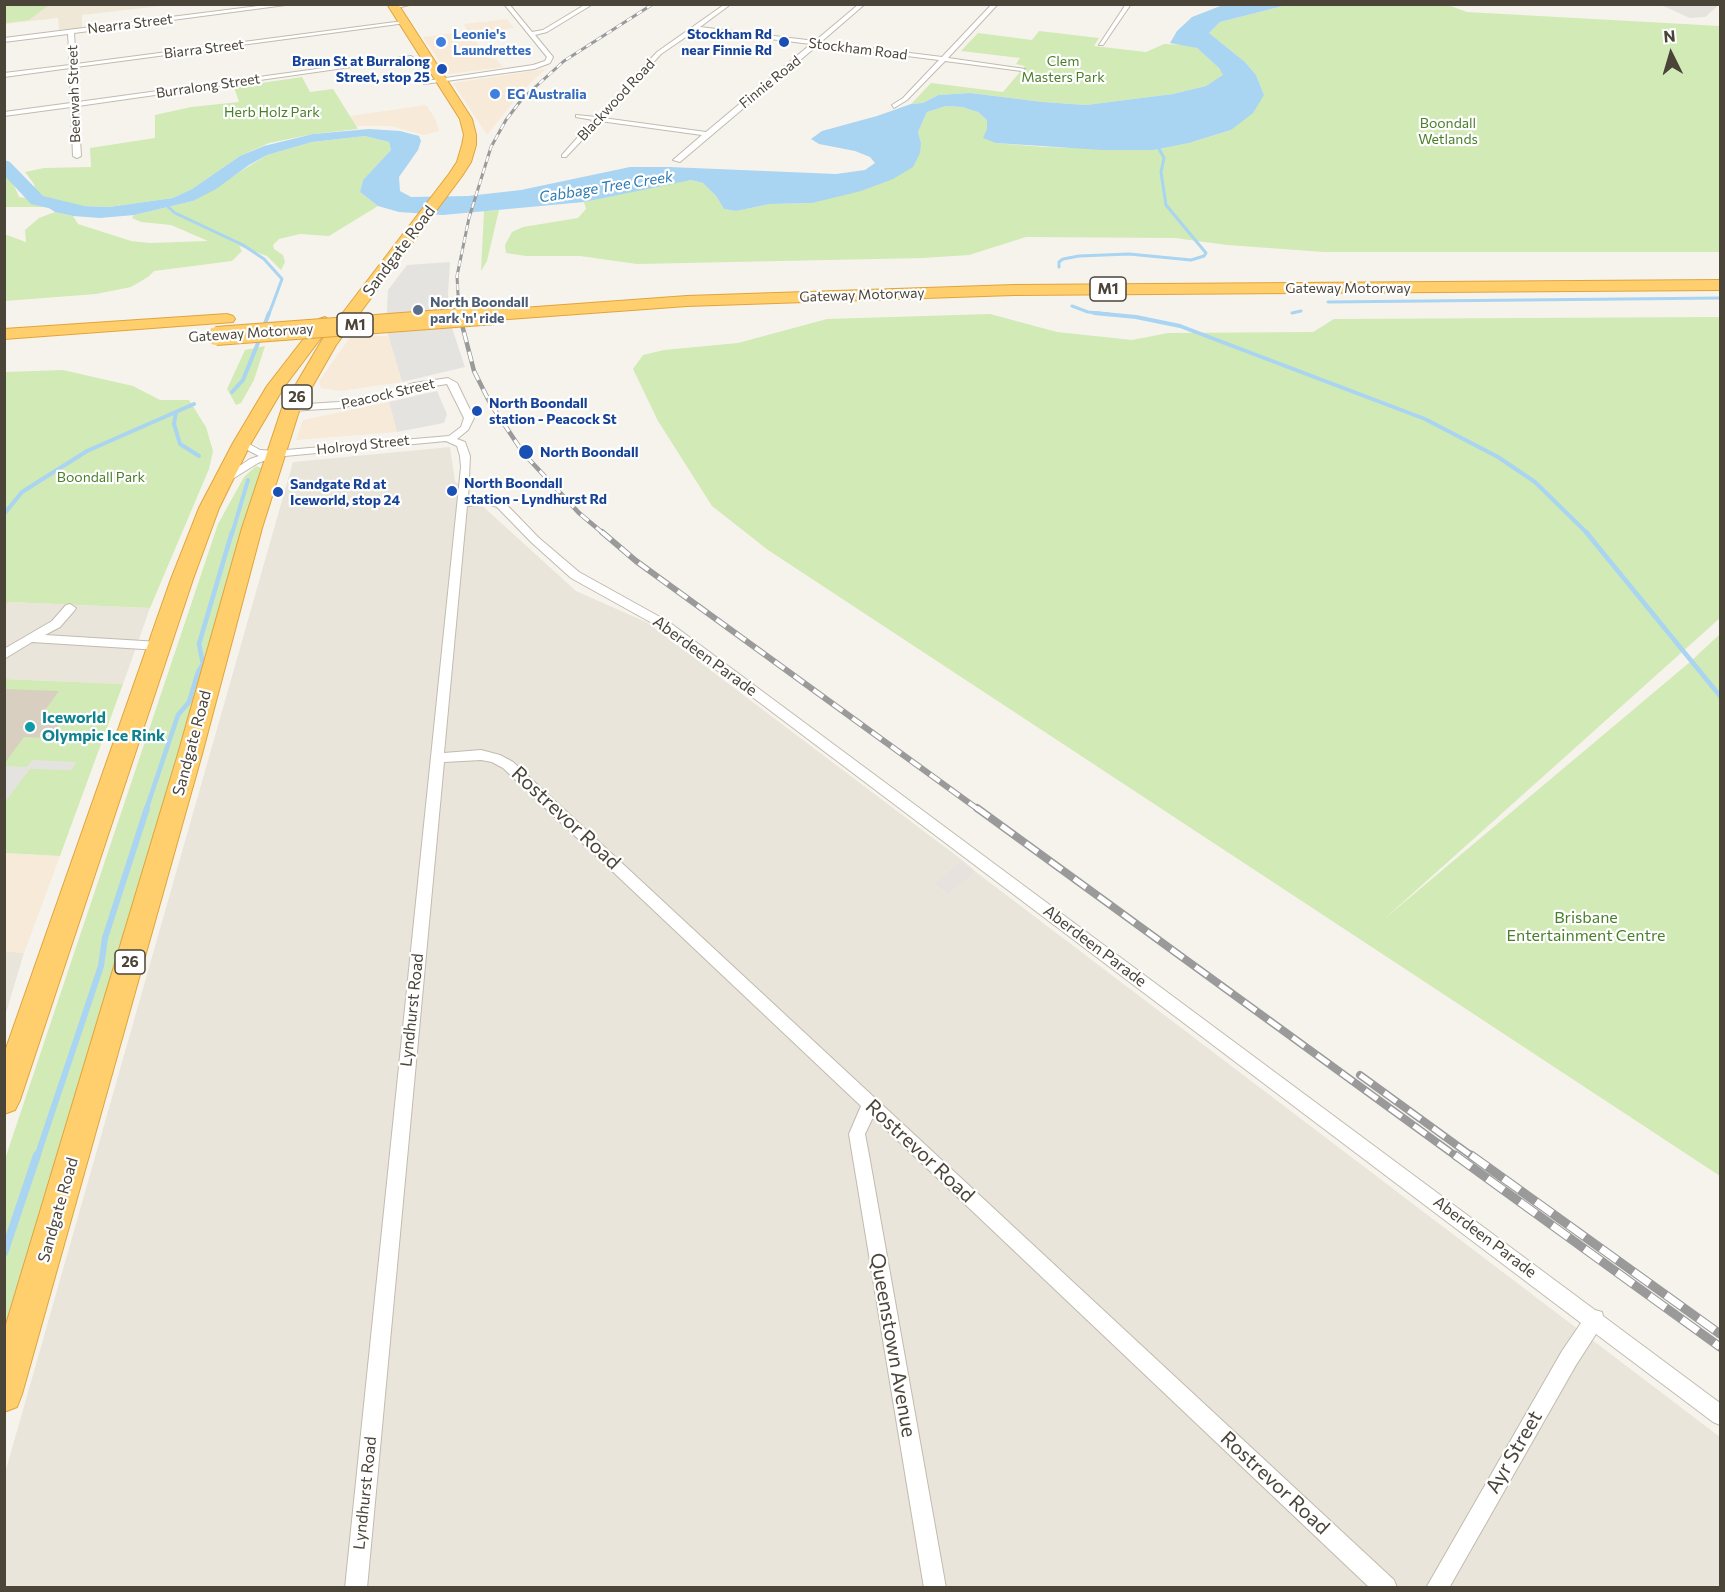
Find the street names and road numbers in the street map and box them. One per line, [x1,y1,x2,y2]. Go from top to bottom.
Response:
street label: Nearra Street [86,10,174,38]
street label: Stockham Road [808,35,908,63]
street label: Biarra Street [163,36,245,62]
street label: Beerwah Street [64,45,84,143]
street label: Finnie Road [736,52,804,112]
street label: Blackwood Road [574,56,658,144]
street label: Burralong Street [155,70,261,102]
street label: Sandgate Road [359,202,439,300]
road number: M1 [1090,277,1126,301]
street label: Gateway Motorway [1285,280,1411,296]
street label: Gateway Motorway [799,284,925,306]
road number: M1 [337,313,373,337]
street label: Gateway Motorway [188,320,314,346]
street label: Peacock Street [340,375,436,413]
road number: 26 [282,385,312,409]
street label: Holroyd Street [316,432,410,458]
street label: Aberdeen Parade [649,612,761,700]
street label: Sandgate Road [169,688,215,798]
street label: Rostrevor Road [507,761,625,875]
street label: Aberdeen Parade [1040,901,1150,991]
road number: 26 [115,950,145,974]
street label: Lyndhurst Road [397,952,427,1068]
street label: Rostrevor Road [861,1094,979,1208]
street label: Sandgate Road [34,1155,82,1265]
street label: Aberdeen Parade [1430,1192,1540,1282]
street label: Queenstown Avenue [865,1251,921,1439]
street label: Ayr Street [1481,1406,1547,1498]
street label: Rostrevor Road [1216,1426,1334,1540]
street label: Lyndhurst Road [350,1435,380,1551]

